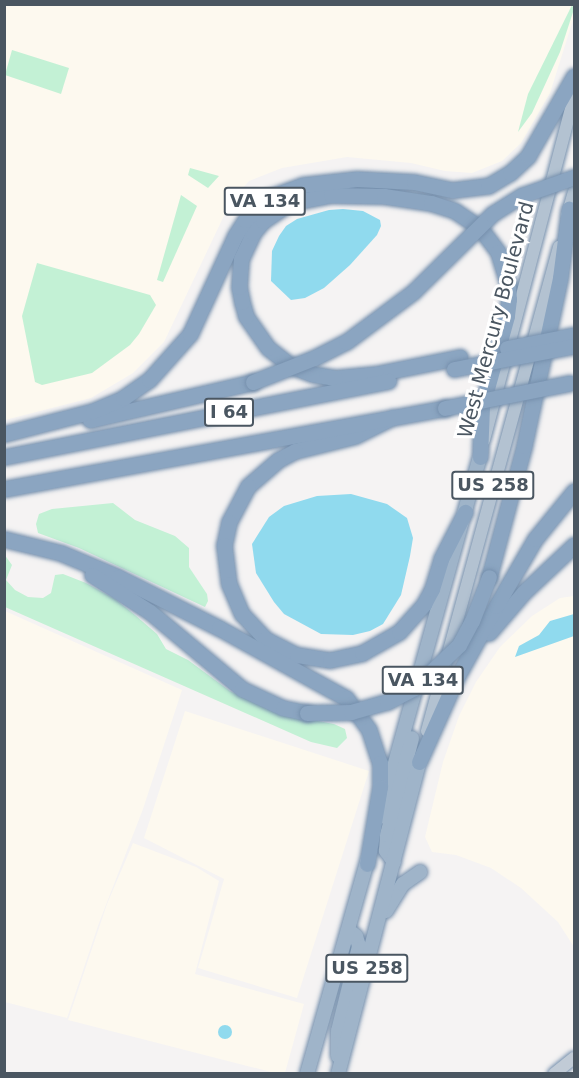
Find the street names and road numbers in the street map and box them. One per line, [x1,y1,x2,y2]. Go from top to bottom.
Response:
road number: VA 134 [223,186,307,216]
street label: West Mercury Boulevard [453,199,539,441]
road number: I 64 [204,397,254,427]
road number: US 258 [451,470,535,500]
road number: VA 134 [381,665,465,695]
road number: US 258 [325,953,409,983]

